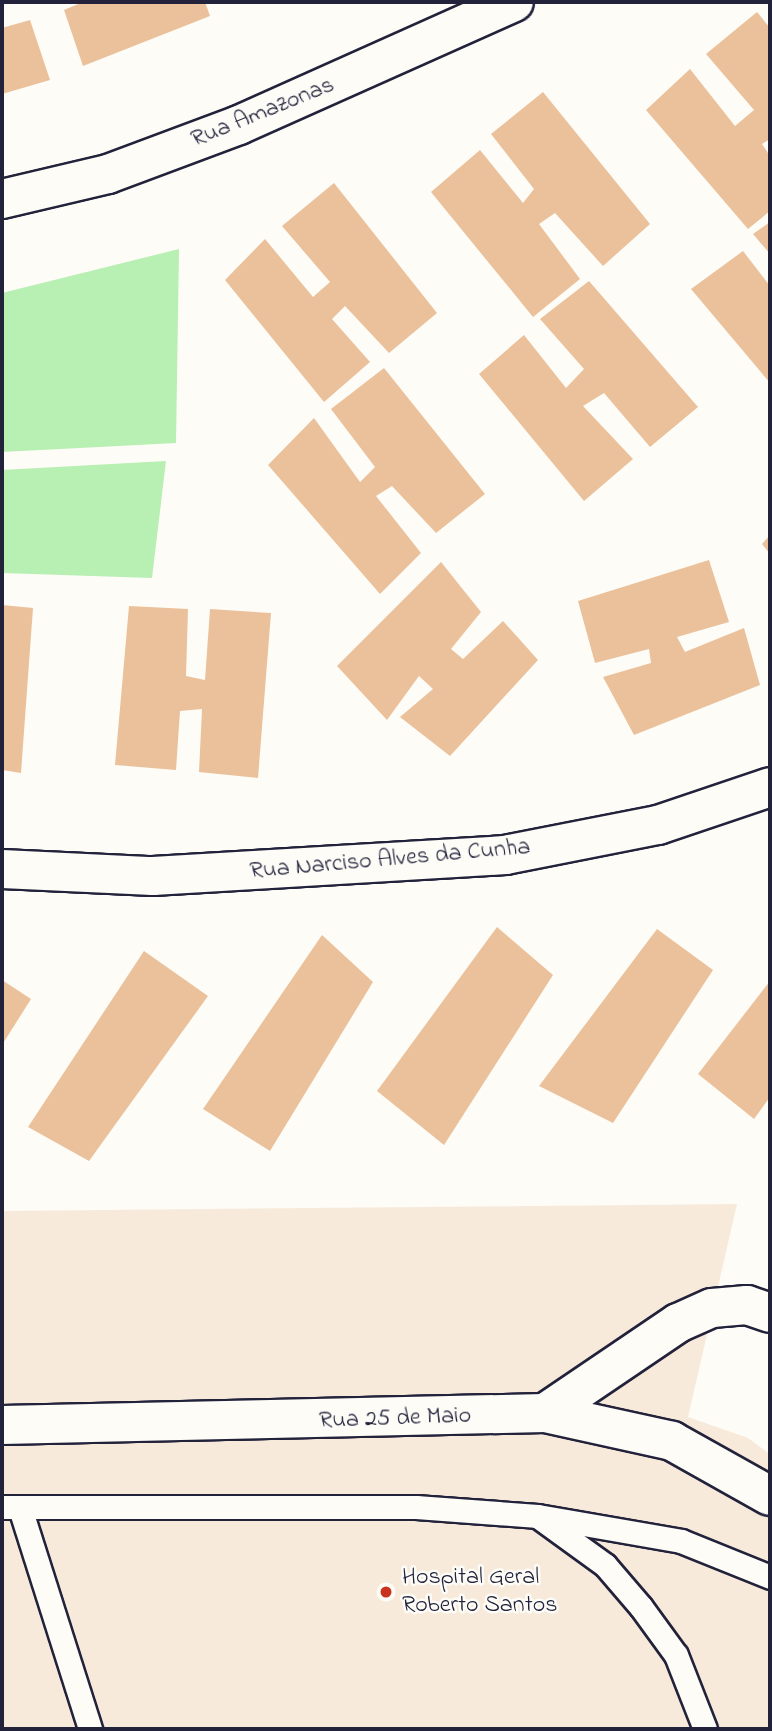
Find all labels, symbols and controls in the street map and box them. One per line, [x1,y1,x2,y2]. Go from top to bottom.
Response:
street label: Rua Amazonas [187,71,339,155]
street label: Rua Narciso Alves da Cunha [249,833,531,887]
street label: Rua 25 de Maio [318,1402,472,1436]
place label: Hospital Geral Roberto Santos [402,1564,557,1620]
marker: Hospital Geral Roberto Santos [376,1582,396,1602]

